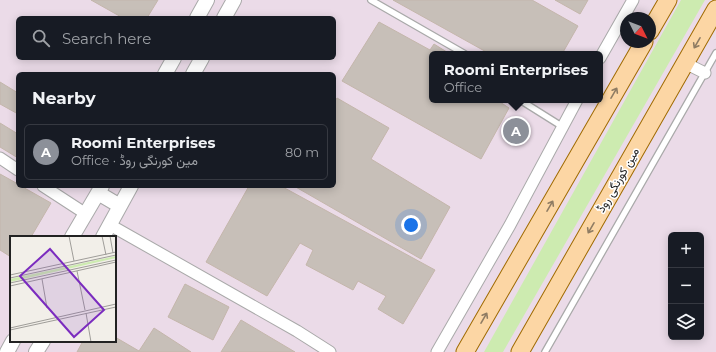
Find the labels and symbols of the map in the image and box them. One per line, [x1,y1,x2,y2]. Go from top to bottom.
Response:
north arrow [620,12,656,48]
one-way arrow [692,37,700,49]
one-way arrow [610,87,618,99]
pin: A [503,116,529,146]
street label: مین کورنگی روڈ [593,145,643,215]
one-way arrow [546,200,554,212]
your location [401,215,421,235]
one-way arrow [586,222,594,234]
inset map [10,236,116,342]
one-way arrow [481,312,489,324]

